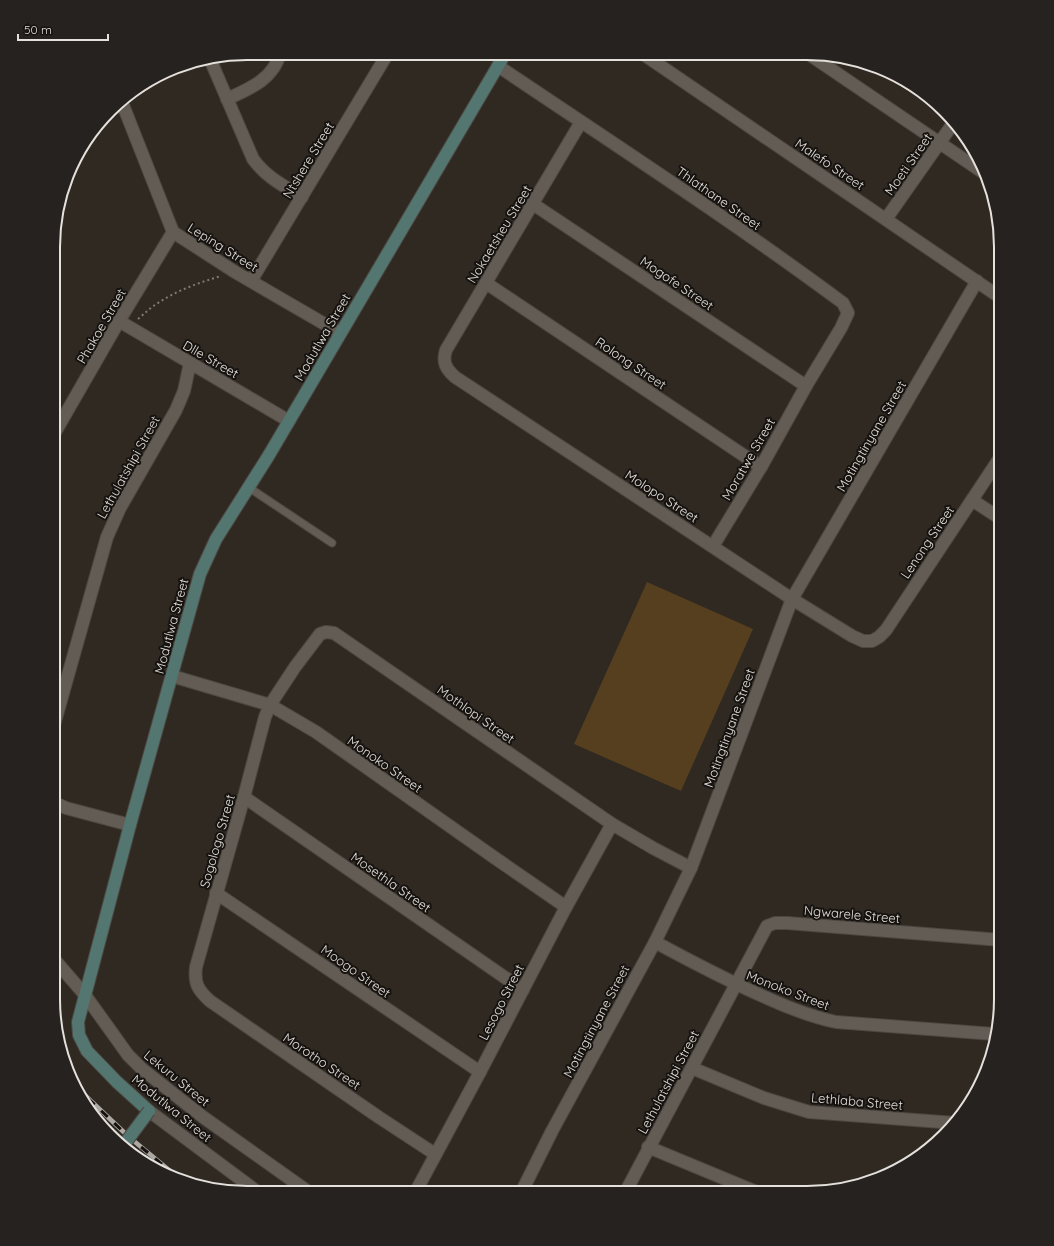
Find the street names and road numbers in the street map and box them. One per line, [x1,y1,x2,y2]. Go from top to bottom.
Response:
street label: Ntshere Street [279,119,337,201]
street label: Moeti Street [881,130,935,198]
street label: Malefo Street [792,135,868,193]
street label: Thlathane Street [674,163,764,233]
street label: Nokaetsheu Street [463,182,535,286]
street label: Leping Street [185,219,261,275]
street label: Mogofe Street [637,253,717,313]
street label: Phakoe Street [73,286,129,366]
street label: Modutlwa Street [291,291,353,383]
street label: Rolong Street [593,333,669,393]
street label: Dlle Street [180,337,242,381]
street label: Motingtinyane Street [833,378,909,494]
street label: Lethulatshipi Street [93,413,163,521]
street label: Moratwe Street [718,415,778,503]
street label: Molopo Street [622,466,702,526]
street label: Lenong Street [897,503,957,581]
street label: Modutlwa Street [151,577,191,675]
street label: Motingtinyane Street [700,666,758,790]
street label: Mothlopi Street [434,681,518,747]
street label: Monoko Street [345,732,425,796]
street label: Sogologo Street [196,792,238,890]
street label: Mosethla Street [348,849,434,915]
street label: Ngwarele Street [803,902,901,926]
street label: Moogo Street [318,941,394,1001]
street label: Lesogo Street [475,961,527,1043]
street label: Motingtinyane Street [560,962,632,1080]
street label: Monoko Street [744,967,832,1013]
street label: Lethulatshipi Street [634,1027,702,1137]
street label: Morotho Street [280,1029,364,1093]
street label: Lekuru Street [141,1047,213,1109]
street label: Modutlwa Street [129,1071,215,1145]
street label: Lethlaba Street [811,1089,903,1113]

